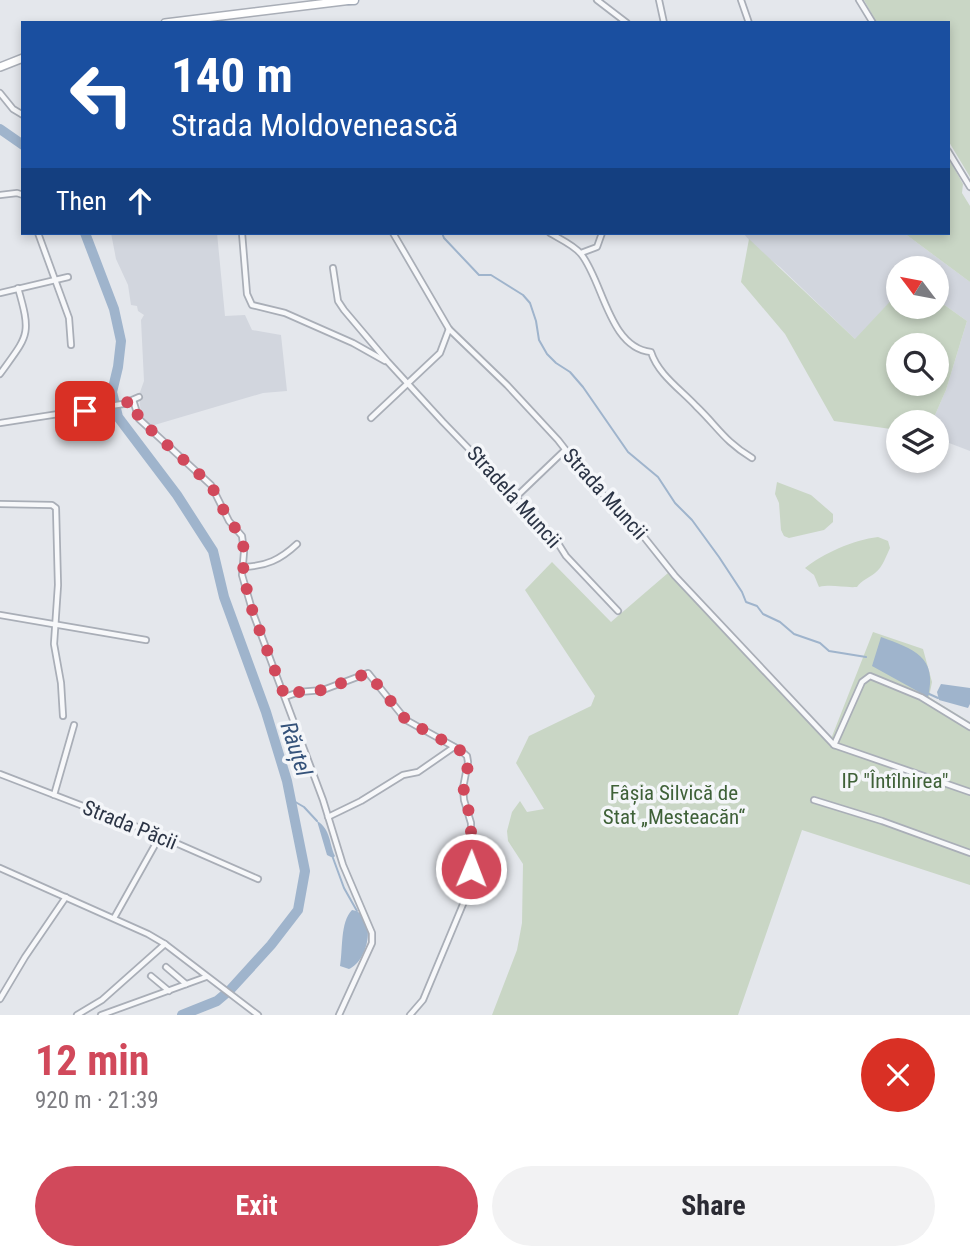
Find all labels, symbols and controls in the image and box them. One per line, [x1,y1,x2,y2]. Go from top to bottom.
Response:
text: 140 m [171,47,293,104]
icon: left [56,49,147,140]
text: Strada Moldovenească [171,106,458,144]
icon: ahead [121,182,159,220]
text: Then [56,186,107,216]
north arrow [886,256,948,318]
map controls [886,256,949,473]
button: search [886,333,949,396]
pin [55,381,115,441]
icon: arrive [66,392,104,430]
button: layers [886,410,949,473]
street label: Stradela Muncii [462,441,566,553]
street label: Strada Muncii [558,444,652,544]
water label: Răuțel [275,718,318,780]
park label: IP "Întîlnirea" [842,769,948,793]
park label: Fâșia Silvică de Stat „Mesteacăn“ [603,781,745,829]
street label: Strada Păcii [79,795,181,855]
position arrow [434,832,508,906]
text: 12 min [35,1036,150,1085]
button: close [861,1038,935,1112]
text: 920 m · 21:39 [35,1087,159,1114]
button: Exit [35,1166,478,1246]
button: Share [492,1166,935,1246]

